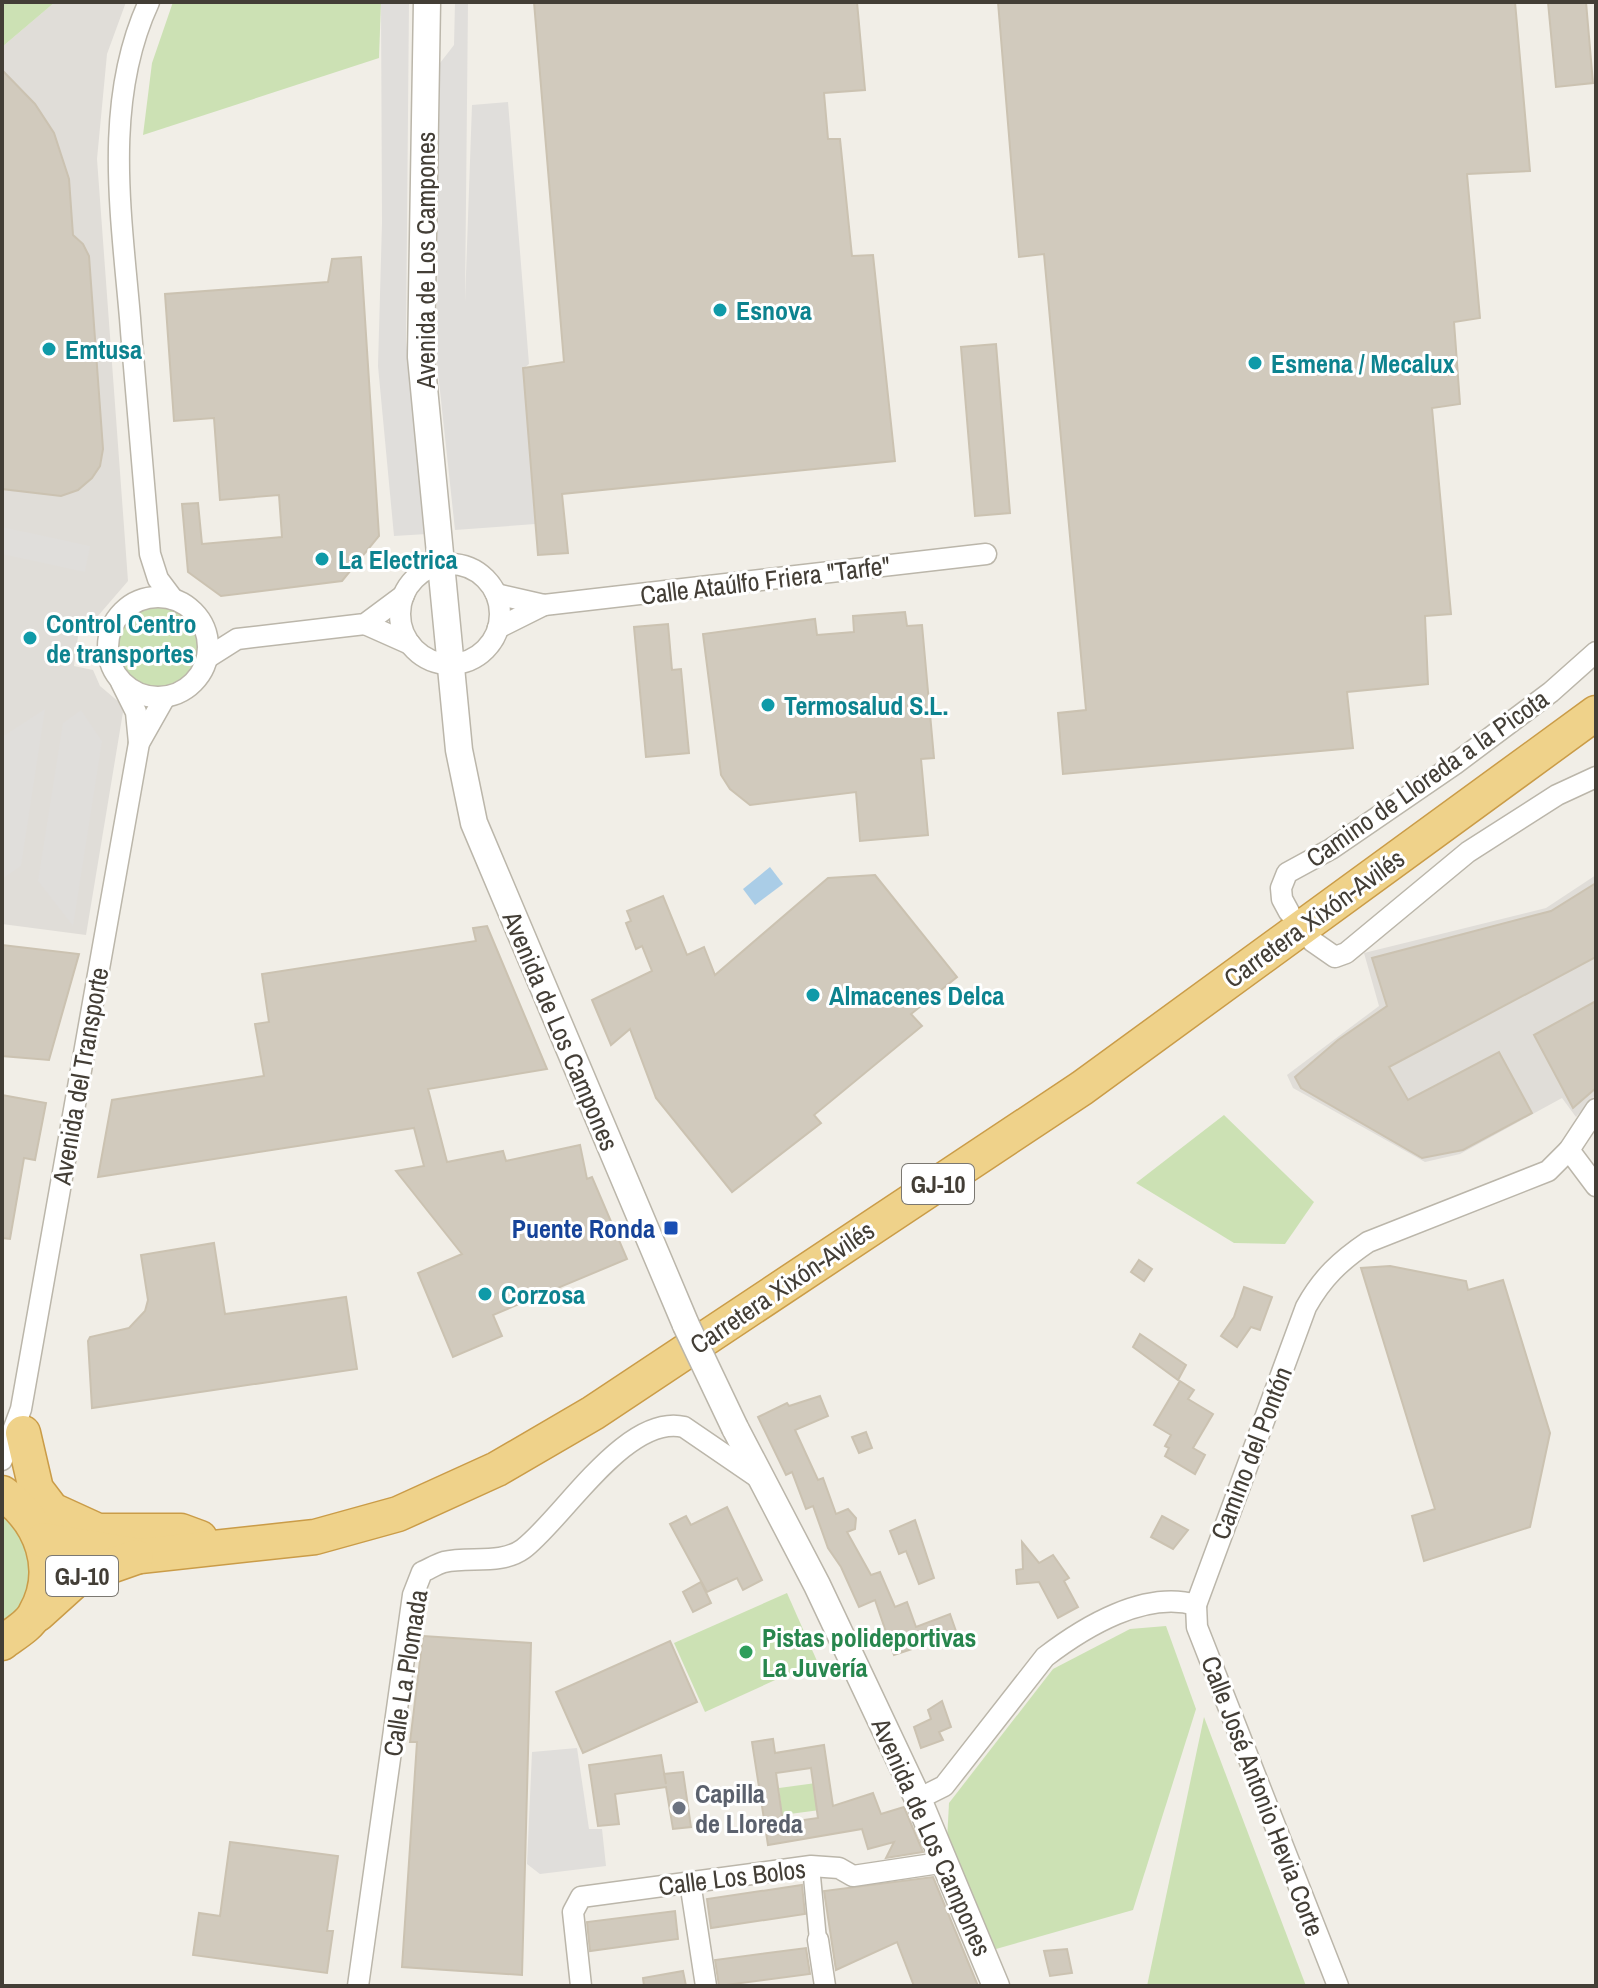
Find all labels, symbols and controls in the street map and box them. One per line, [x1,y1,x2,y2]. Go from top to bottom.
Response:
street label: Avenida de Los Campones [408,132,443,389]
place label: Esnova [736,293,812,328]
marker: Esnova [711,301,729,319]
place label: Emtusa [65,332,142,367]
marker: Emtusa [40,340,58,358]
place label: Esmena / Mecalux [1271,346,1455,381]
marker: Esmena / Mecalux [1246,354,1264,372]
place label: La Electrica [338,542,458,577]
street label: Calle Ataúlfo Friera "Tarfe" [638,547,892,613]
marker: La Electrica [313,550,331,568]
place label: Control Centro de transportes [46,606,196,671]
marker: Control Centro de transportes [21,629,39,647]
street label: Camino de Lloreda a la Picota [1299,681,1555,875]
place label: Termosalud S.L. [784,688,948,723]
marker: Termosalud S.L. [759,696,777,714]
street label: Carretera Xixón-Avilés [1217,841,1411,995]
street label: Avenida de Los Campones [494,905,627,1156]
street label: Avenida del Transporte [43,965,116,1188]
place label: Almacenes Delca [829,978,1005,1013]
marker: Almacenes Delca [804,986,822,1004]
road number: GJ-10 [902,1164,974,1204]
place label: Puente Ronda [512,1211,655,1246]
street label: Carretera Xixón-Avilés [683,1212,881,1362]
marker: Puente Ronda [662,1219,680,1237]
place label: Corzosa [501,1277,585,1312]
marker: Corzosa [476,1285,494,1303]
street label: Camino del Pontón [1202,1362,1300,1544]
road number: GJ-10 [46,1556,118,1596]
street label: Calle La Plomada [375,1587,435,1759]
place label: Pistas polideportivas La Juvería [762,1620,976,1685]
marker: Pistas polideportivas La Juvería [737,1643,755,1661]
street label: Calle José Antonio Hevia Corte [1193,1651,1333,1941]
street label: Avenida de Los Campones [863,1712,1000,1961]
place label: Capilla de Lloreda [695,1776,803,1841]
marker: Capilla de Lloreda [670,1799,688,1817]
street label: Calle Los Bolos [656,1851,808,1903]

